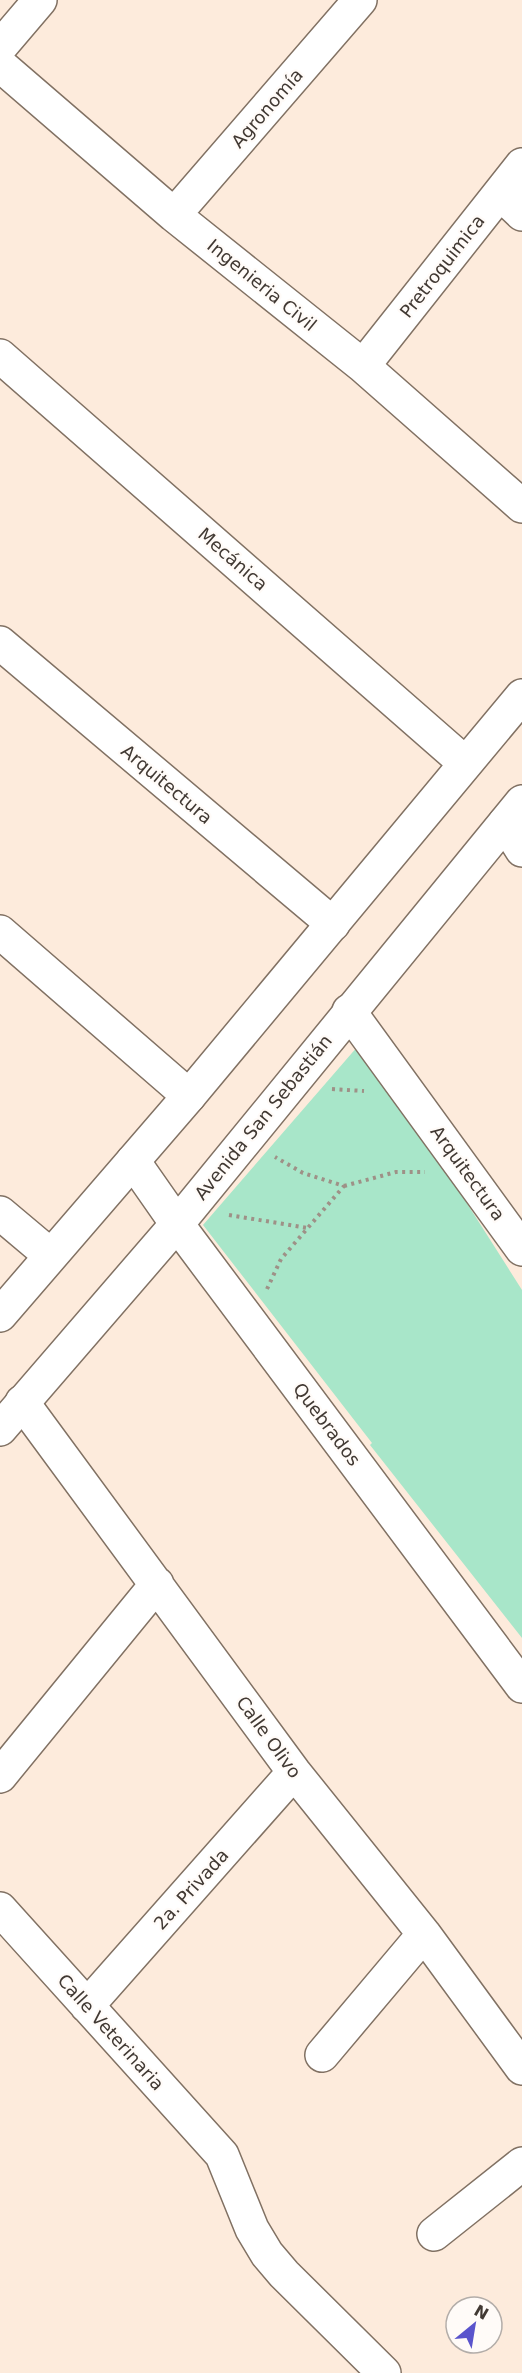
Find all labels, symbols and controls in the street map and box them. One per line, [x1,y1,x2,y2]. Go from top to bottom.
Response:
street label: Agronomía [227,64,307,152]
street label: Pretroquimica [395,210,489,322]
street label: Ingenieria Civil [203,235,321,335]
street label: Mecánica [194,523,272,595]
street label: Arquitectura [117,740,217,828]
street label: Avenida San Sebastián [190,1030,336,1204]
street label: Arquitectura [427,1121,509,1225]
street label: Quebrados [289,1378,365,1470]
street label: Calle Olivo [232,1692,306,1782]
street label: 2a. Privada [149,1844,233,1934]
street label: Calle Veterinaria [53,1970,169,2094]
north arrow [444,2295,504,2355]
text: N [471,2301,492,2324]

